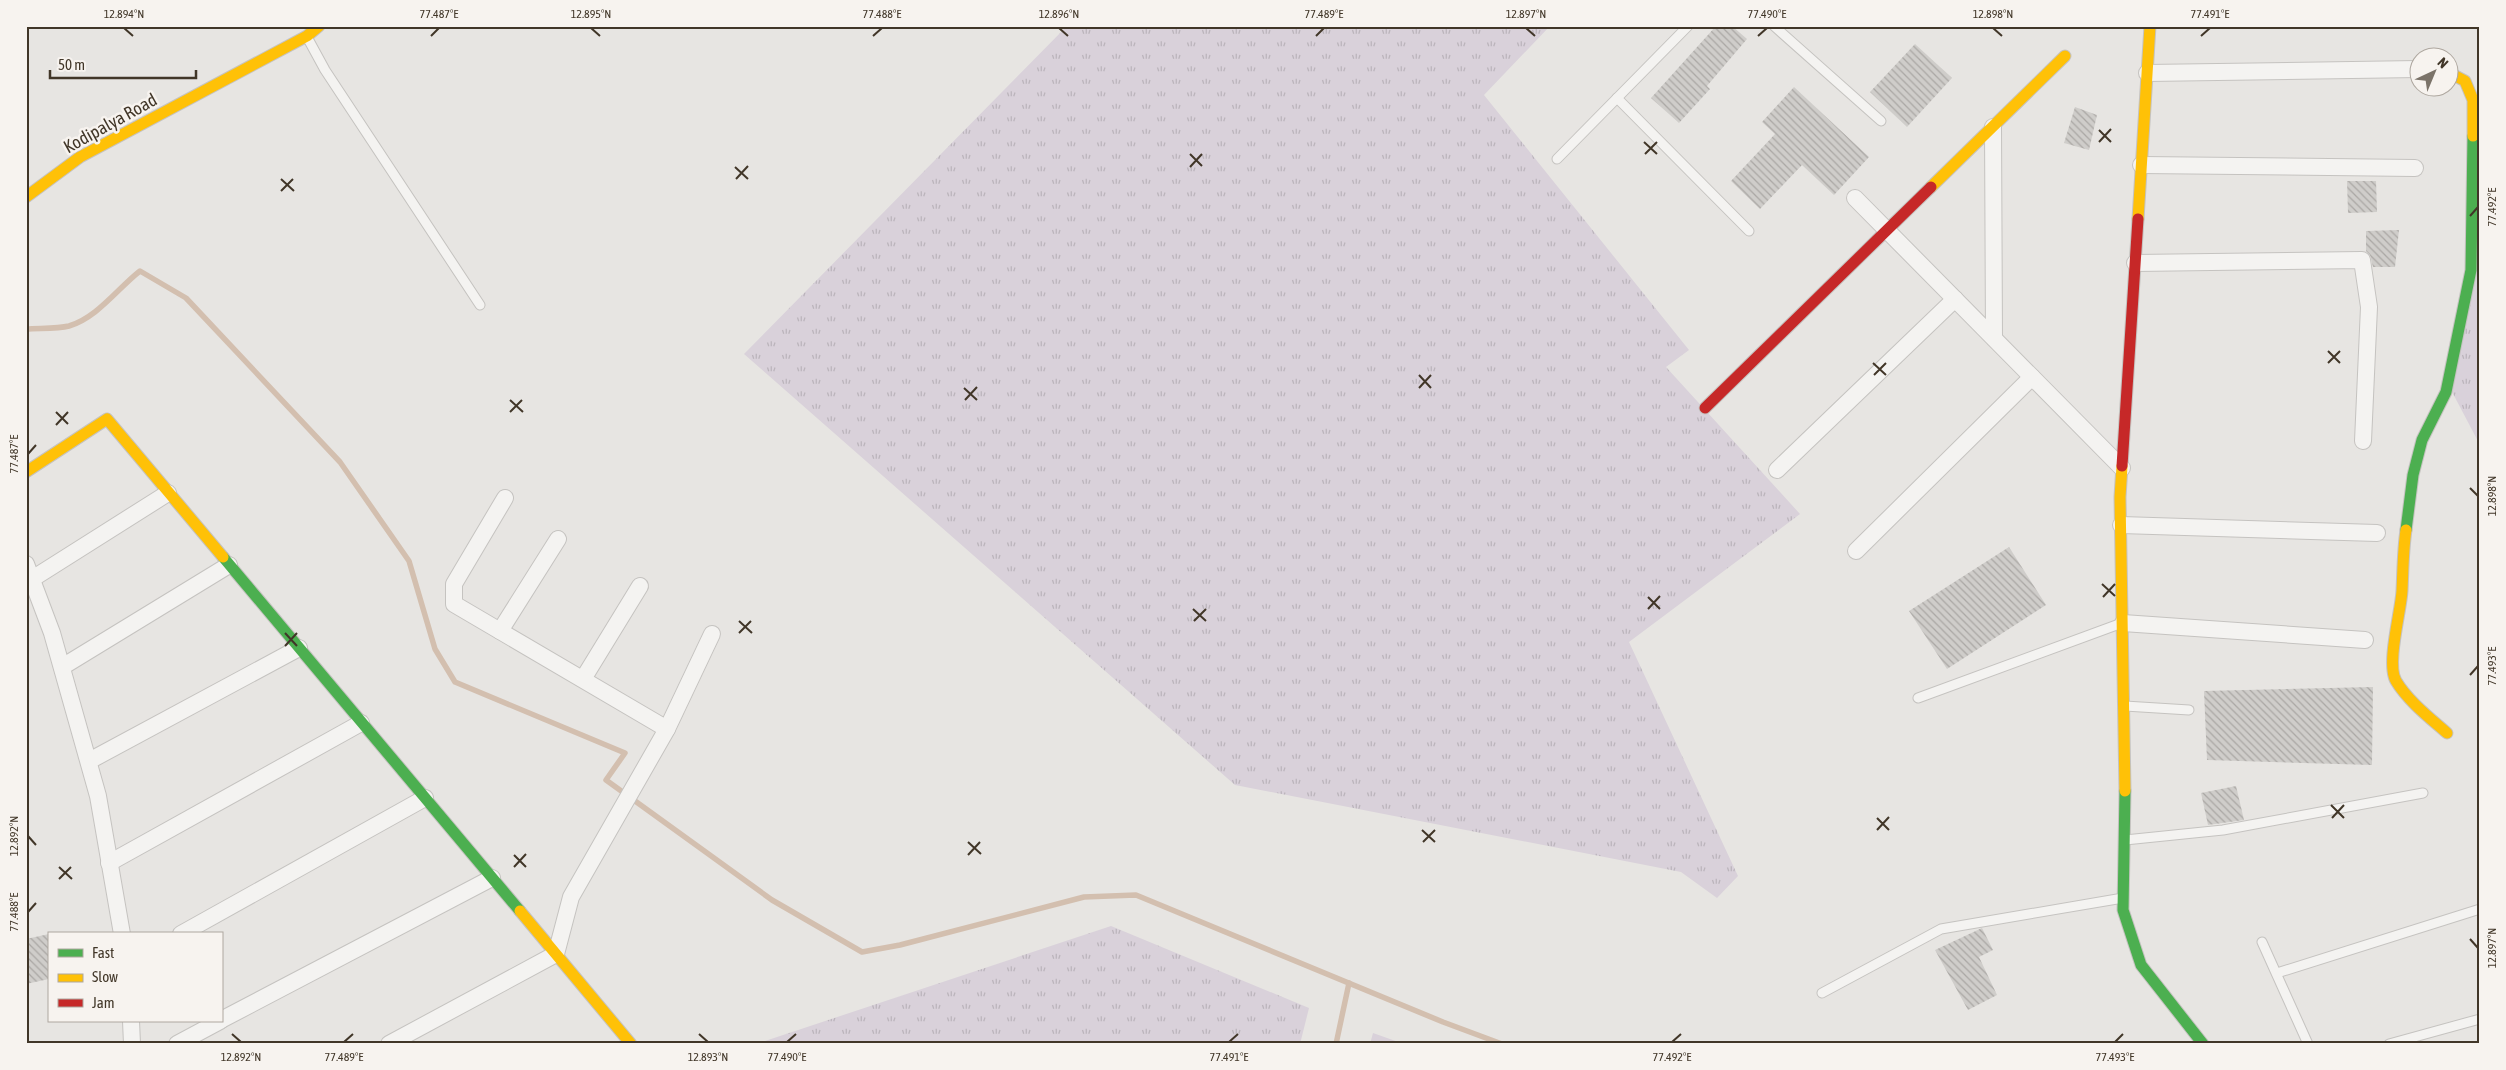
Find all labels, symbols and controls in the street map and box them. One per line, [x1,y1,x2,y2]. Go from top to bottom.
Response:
text: 12.894°N [104,7,144,21]
text: 77.487°E [420,7,458,21]
text: 12.895°N [571,7,611,21]
text: 77.488°E [863,7,901,21]
text: 12.896°N [1039,7,1079,21]
text: 77.489°E [1305,7,1343,21]
text: 12.897°N [1506,7,1546,21]
text: 77.490°E [1748,7,1786,21]
text: 12.898°N [1973,7,2013,21]
text: 77.491°E [2191,7,2229,21]
scale bar [50,48,196,80]
north arrow [2408,48,2458,98]
text: N [2435,54,2452,71]
text: 50 m [58,56,85,73]
street label: Kodipalya Road [60,89,160,157]
text: 77.492°E [2485,188,2499,226]
text: 77.487°E [7,435,21,473]
text: 12.898°N [2485,476,2499,516]
text: 77.493°E [2485,647,2499,685]
text: 12.892°N [7,816,21,856]
text: 77.488°E [7,893,21,931]
text: 12.897°N [2485,928,2499,968]
legend [48,932,222,1022]
text: Fast [92,944,114,961]
text: Slow [92,968,118,985]
text: Jam [92,994,115,1011]
text: 12.892°N [221,1050,261,1064]
text: 77.489°E [325,1050,363,1064]
text: 12.893°N [688,1050,728,1064]
text: 77.490°E [768,1050,806,1064]
text: 77.491°E [1210,1050,1248,1064]
text: 77.492°E [1653,1050,1691,1064]
text: 77.493°E [2096,1050,2134,1064]

